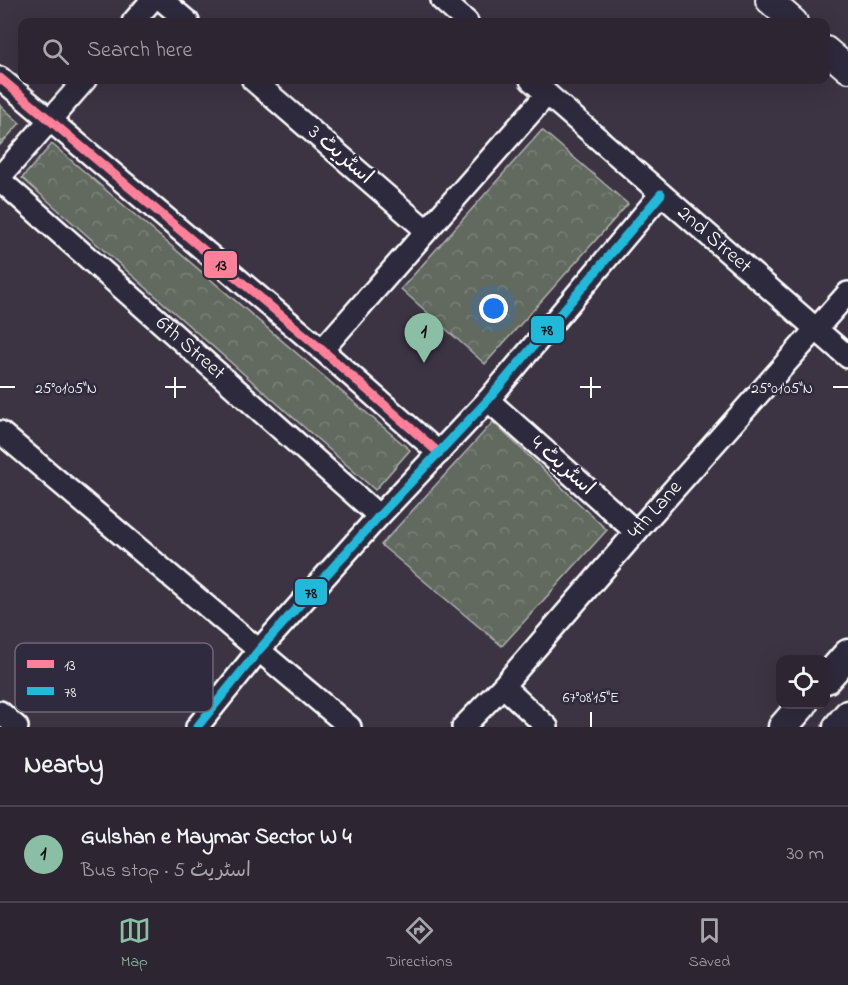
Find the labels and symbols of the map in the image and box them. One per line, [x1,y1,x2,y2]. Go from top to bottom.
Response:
street label: اسٹریٹ 3 [301,118,379,192]
street label: 2nd Street [670,199,758,281]
line badge: 13 [203,250,238,279]
text: 13 [215,254,227,278]
your location [479,294,508,323]
street label: 6th Street [148,309,232,388]
pin: 1 [404,314,444,363]
line badge: 78 [530,315,565,344]
text: 78 [541,319,553,343]
text: 25°01'05"N [35,378,97,400]
text: 25°01'05"N [751,378,813,400]
street label: اسٹریٹ 4 [523,429,601,503]
street label: 4th Lane [621,474,690,546]
line badge: 78 [294,578,328,606]
text: 78 [305,582,317,606]
legend [15,643,213,712]
text: 13 [64,654,76,678]
text: 78 [64,681,77,705]
text: 67°08'15"E [563,687,619,709]

